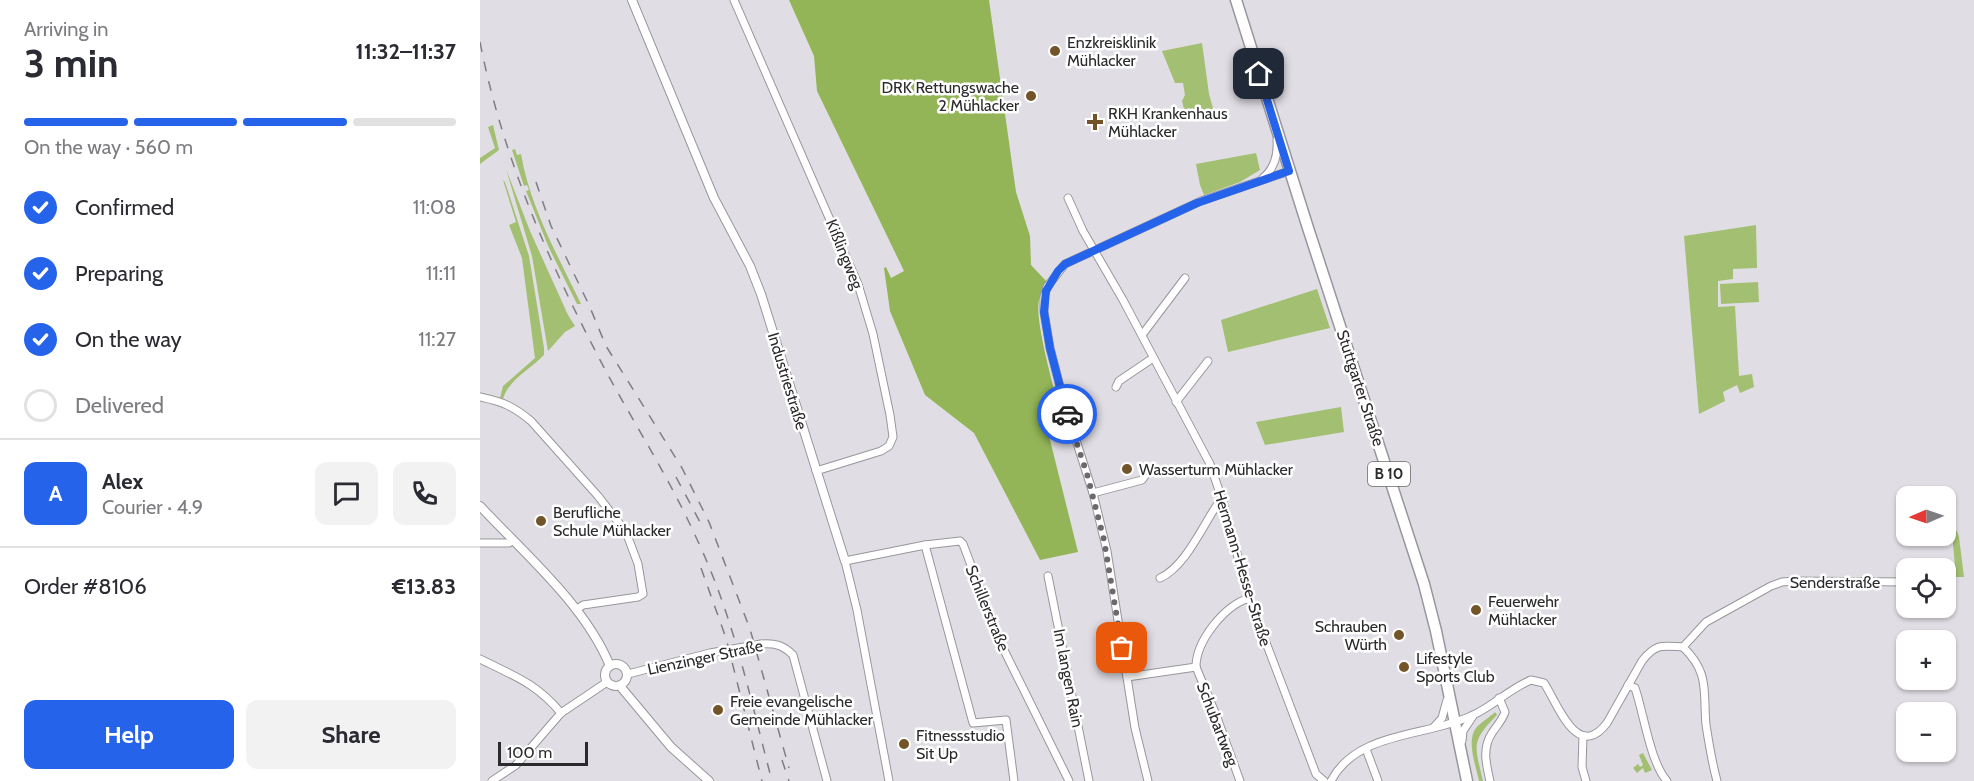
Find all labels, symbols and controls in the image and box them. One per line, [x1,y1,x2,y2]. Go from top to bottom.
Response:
text: Arriving in [24,17,108,41]
place label: Enzkreisklinik Mühlacker [1067,33,1157,70]
text: 11:32–11:37 [356,38,456,65]
text: 3 min [24,39,119,87]
marker: Enzkreisklinik Mühlacker [1048,44,1062,58]
pin [1233,48,1284,99]
icon: home [1242,57,1275,90]
place label: DRK Rettungswache 2 Mühlacker [881,78,1020,115]
marker: DRK Rettungswache 2 Mühlacker [1024,89,1038,103]
place label: RKH Krankenhaus Mühlacker [1108,104,1228,141]
marker: RKH Krankenhaus Mühlacker [1086,113,1104,131]
text: On the way · 560 m [24,135,193,159]
icon: check [24,191,57,224]
text: Confirmed [75,194,174,221]
text: 11:08 [413,195,456,219]
street label: Kißlingweg [822,216,868,293]
icon: check [24,257,57,290]
text: Preparing [75,260,163,287]
text: 11:11 [426,261,456,285]
icon: check [24,323,57,356]
text: On the way [75,326,182,353]
text: 11:27 [418,327,456,351]
street label: Stuttgarter Straße [1333,328,1388,449]
street label: Industriestraße [764,330,811,432]
courier [1037,384,1097,444]
text: Delivered [75,392,164,419]
icon: car [1051,398,1084,431]
place label: Wasserturm Mühlacker [1139,460,1294,479]
button: chat [315,462,378,525]
button: phone [393,462,456,525]
marker: Wasserturm Mühlacker [1120,462,1134,476]
road number: B 10 [1368,462,1410,486]
text: Alex [102,468,143,495]
text: A [49,480,62,507]
north arrow [1896,486,1956,546]
map controls [1896,486,1956,762]
street label: Hermann-Hesse-Straße [1210,488,1275,649]
text: Courier · 4.9 [102,495,203,519]
place label: Berufliche Schule Mühlacker [553,503,672,540]
marker: Berufliche Schule Mühlacker [534,514,548,528]
button: locate [1896,558,1956,618]
street label: Schillerstraße [962,562,1013,654]
text: Order #8106 [24,573,147,600]
text: €13.83 [392,573,456,600]
street label: Senderstraße [1790,573,1880,592]
place label: Feuerwehr Mühlacker [1488,592,1560,629]
marker: Feuerwehr Mühlacker [1469,603,1483,617]
place label: Schrauben Würth [1315,617,1387,654]
pin [1096,622,1147,673]
street label: Im langen Rain [1050,627,1087,729]
marker: Schrauben Würth [1392,628,1406,642]
button: + [1896,630,1956,690]
icon: bag [1105,631,1138,664]
street label: Lienzinger Straße [646,636,765,679]
place label: Lifestyle Sports Club [1416,649,1495,686]
marker: Lifestyle Sports Club [1397,660,1411,674]
street label: Schubartweg [1193,680,1243,770]
place label: Freie evangelische Gemeinde Mühlacker [730,692,874,729]
button: Help [24,700,234,769]
button: Share [246,700,456,769]
button: − [1896,702,1956,762]
marker: Freie evangelische Gemeinde Mühlacker [711,703,725,717]
place label: Fitnessstudio Sit Up [916,726,1005,763]
marker: Fitnessstudio Sit Up [897,737,911,751]
scale bar [498,739,588,766]
text: 100 m [507,743,552,762]

